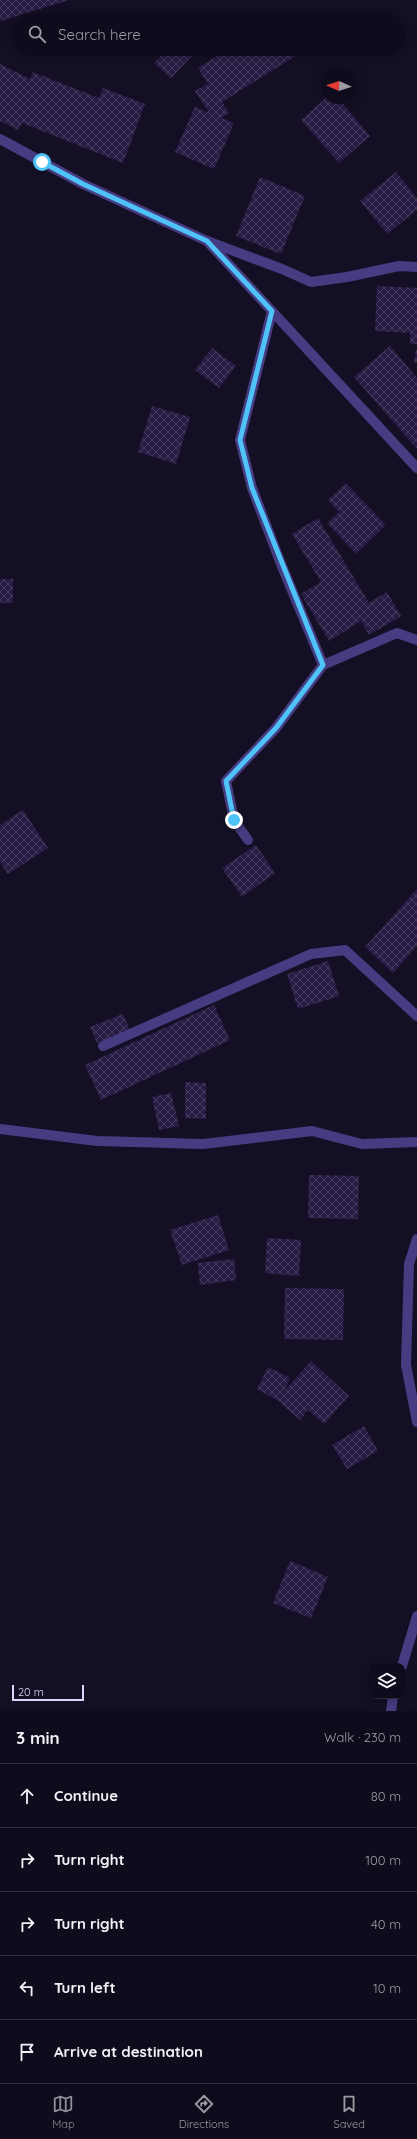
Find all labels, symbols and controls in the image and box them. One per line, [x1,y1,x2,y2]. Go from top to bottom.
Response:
search box [12,12,405,56]
icon: search [26,23,48,45]
text: Search here [58,25,141,44]
north arrow [321,68,357,104]
route start [33,153,51,171]
route end [225,811,243,829]
map controls [369,1663,405,1699]
button: layers [369,1663,405,1699]
scale bar [12,1683,84,1702]
text: 20 m [18,1685,44,1699]
text: 3 min [16,1727,60,1748]
text: Walk · 230 m [324,1729,401,1745]
icon: ahead [16,1785,38,1807]
text: Continue [54,1786,118,1805]
text: 80 m [371,1788,401,1804]
icon: right [16,1849,38,1871]
text: Turn right [54,1850,125,1869]
text: 100 m [365,1852,401,1868]
icon: right [16,1913,38,1935]
text: Turn right [54,1914,125,1933]
text: 40 m [371,1916,401,1932]
icon: left [16,1977,38,1999]
text: Turn left [54,1978,116,1997]
text: 10 m [373,1980,401,1996]
icon: arrive [16,2041,38,2063]
text: Arrive at destination [54,2042,203,2061]
tab: Map [52,2093,75,2131]
tab: Directions [179,2093,229,2131]
tab: Saved [333,2093,365,2131]

